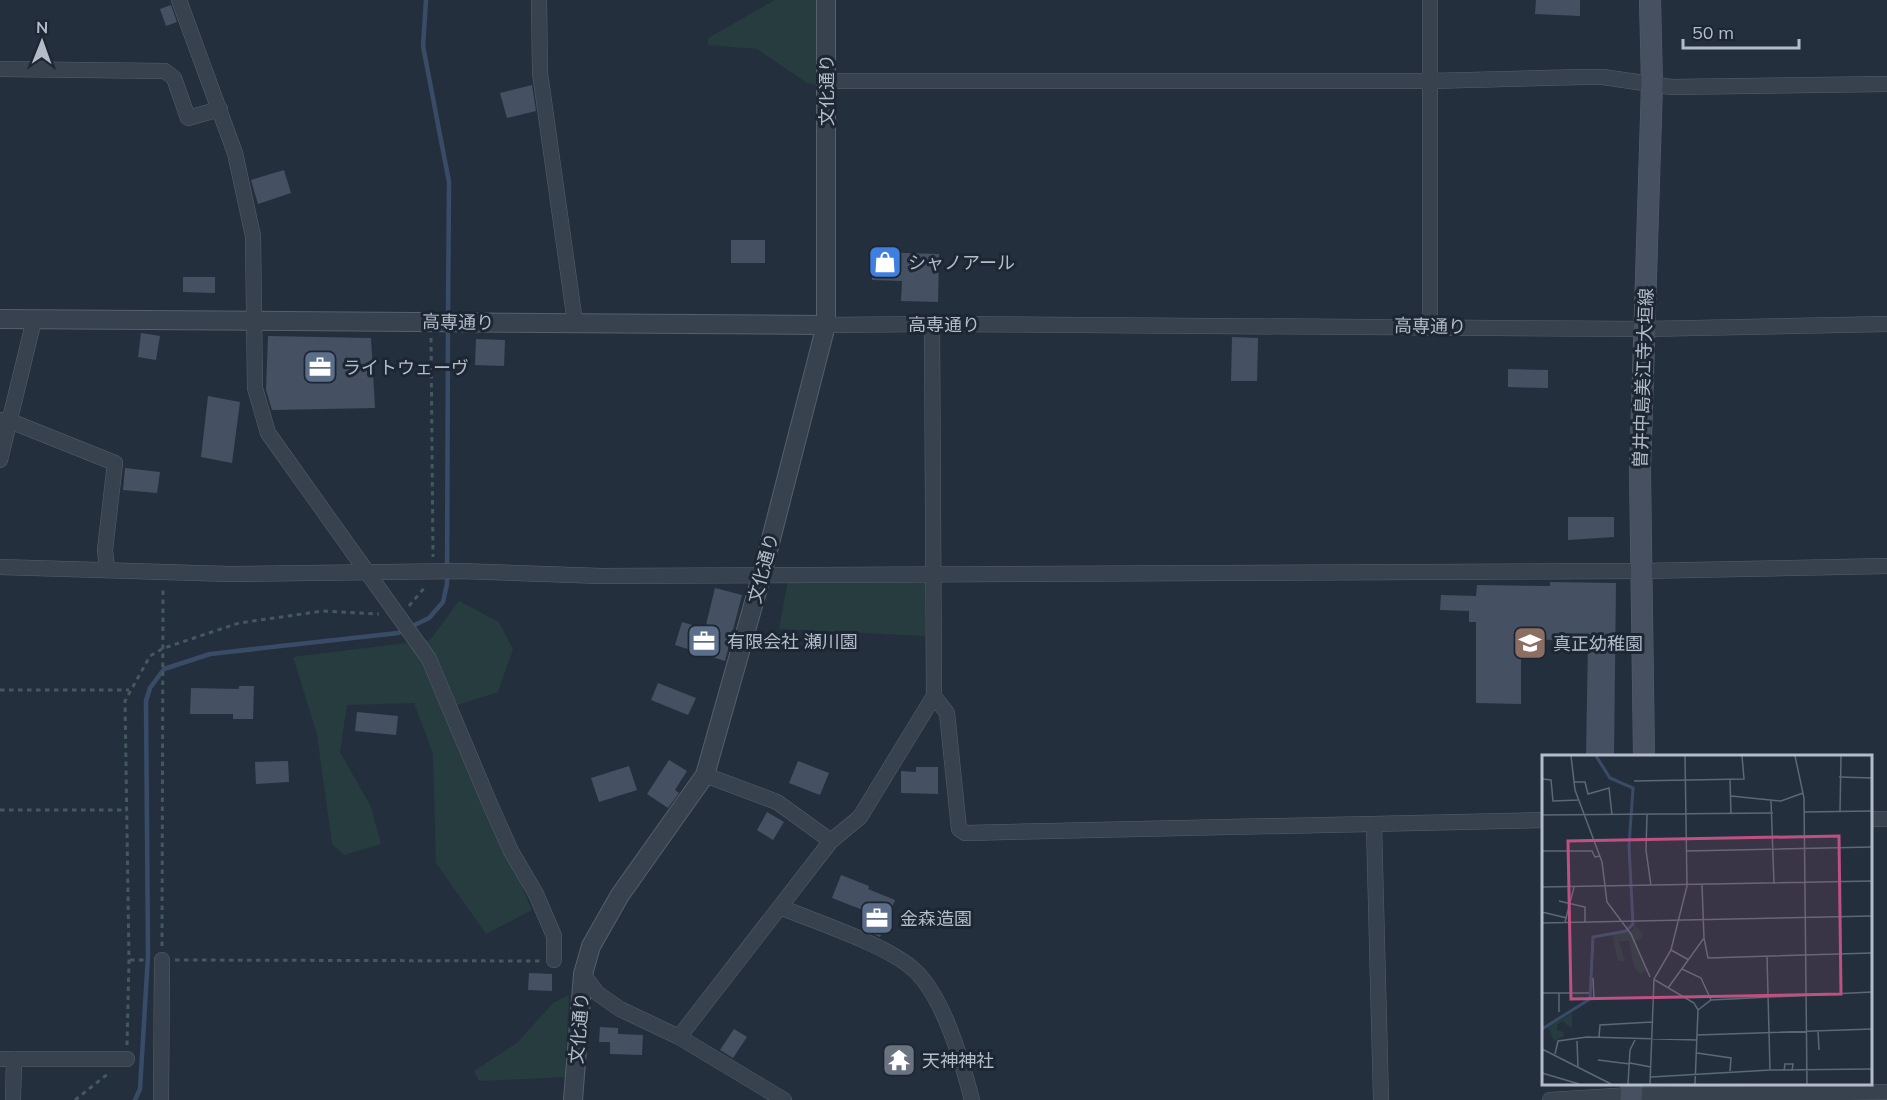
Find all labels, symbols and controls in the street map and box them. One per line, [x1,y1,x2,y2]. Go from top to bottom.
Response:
north arrow [12,12,72,72]
scale bar [1683,12,1798,50]
text: N [36,17,48,37]
text: 50 m [1692,21,1734,44]
street label: 文化通り [815,54,838,126]
shop icon: シャノアール [867,244,903,280]
place label: シャノアール [908,251,1015,274]
street label: 曽井中島美江寺大垣線 [1628,288,1658,468]
street label: 高専通り [422,310,494,334]
street label: 高専通り [908,313,980,336]
street label: 高専通り [1394,314,1466,338]
office icon: ライトウェーヴ [302,349,338,385]
place label: ライトウェーヴ [343,356,469,379]
street label: 文化通り [743,530,783,606]
office icon: 有限会社 瀬川園 [686,623,722,659]
school or university icon: 真正幼稚園 [1512,625,1548,661]
place label: 有限会社 瀬川園 [727,630,858,653]
place label: 真正幼稚園 [1553,632,1643,655]
inset map [1542,755,1872,1085]
office icon: 金森造園 [859,900,895,936]
place label: 金森造園 [900,907,972,930]
street label: 文化通り [564,991,594,1065]
temple icon: 天神神社 [881,1042,917,1078]
place label: 天神神社 [922,1049,994,1072]

